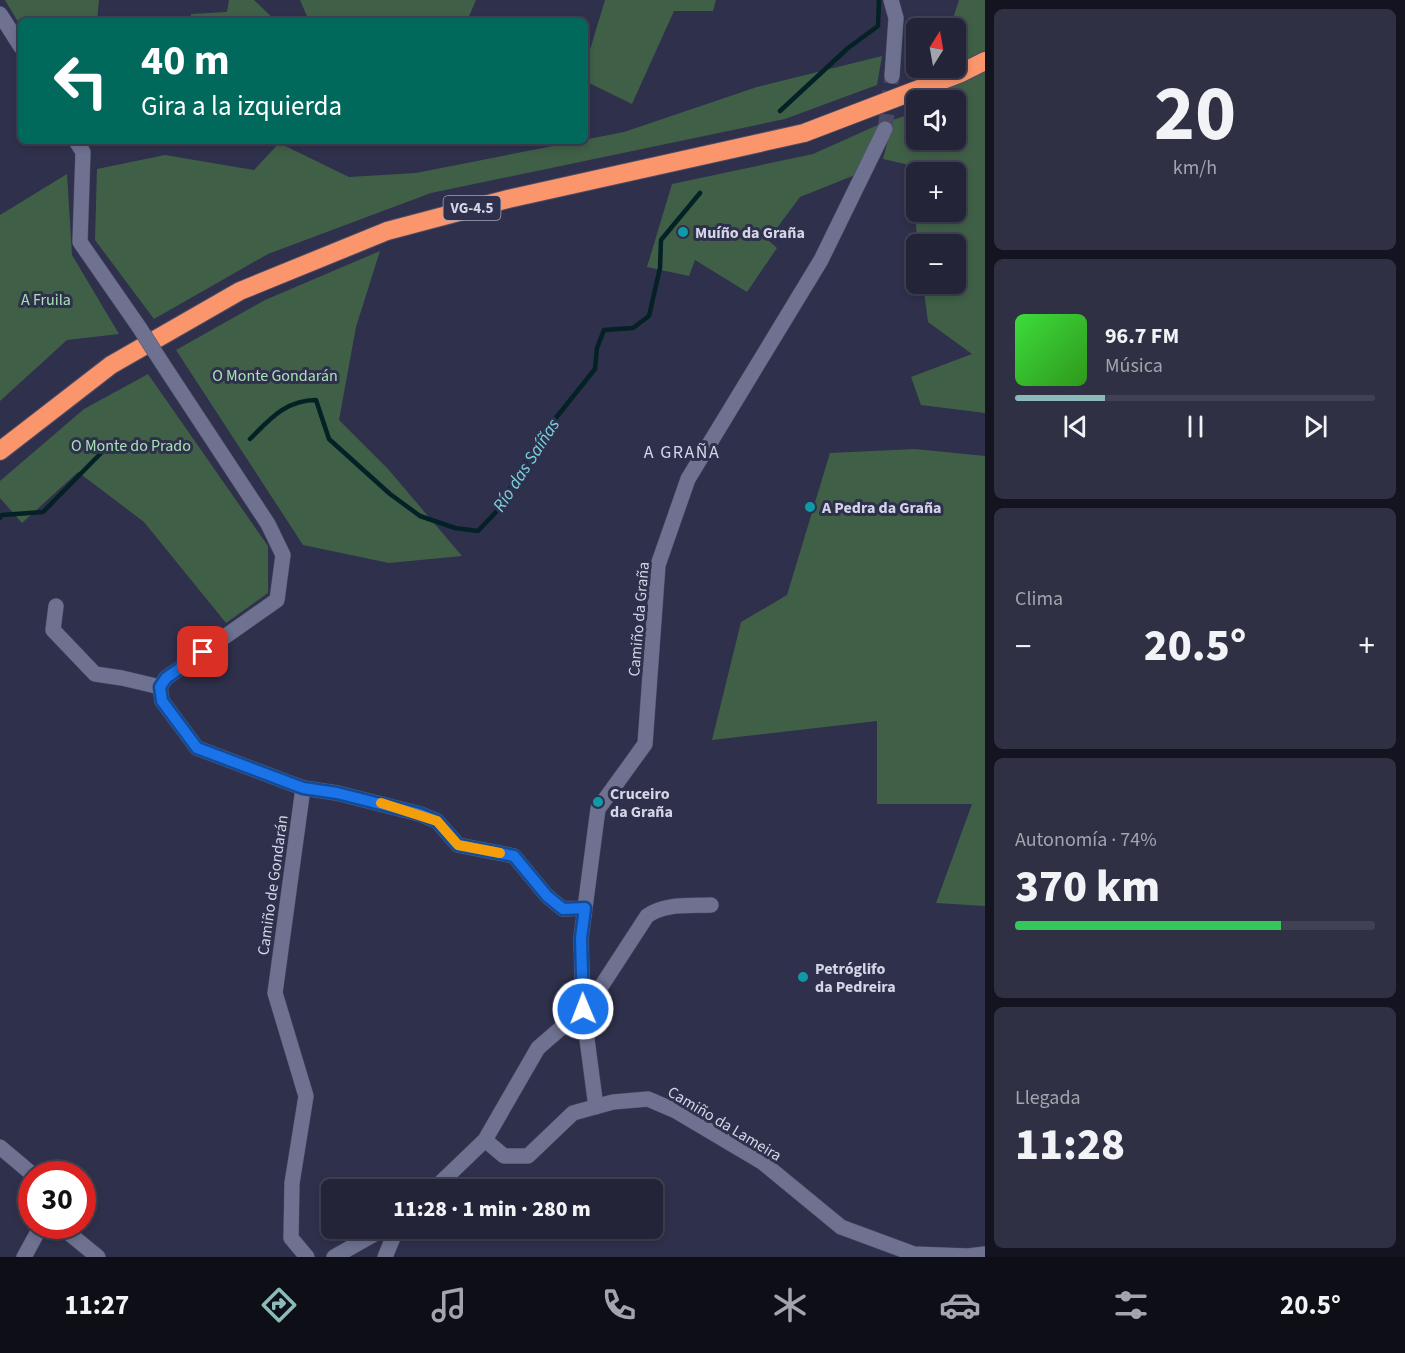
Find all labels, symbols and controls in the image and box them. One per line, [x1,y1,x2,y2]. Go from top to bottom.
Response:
north arrow [906,18,966,78]
map controls [906,18,966,294]
text: 40 m [141,31,230,91]
icon: left [42,42,120,120]
text: 20 [1154,59,1236,170]
text: Gira a la izquierda [141,87,342,126]
button: sound [906,90,966,150]
text: km/h [1173,154,1217,182]
button: + [906,162,966,222]
road number: VG-4.5 [444,196,500,220]
place label: Muíño da Graña [695,222,805,244]
marker: Muíño da Graña [676,225,690,239]
button: − [906,234,966,294]
park label: A Fruila [21,289,71,311]
text: 96.7 FM [1105,320,1179,352]
text: Música [1105,352,1163,380]
park label: O Monte Gondarán [212,365,338,387]
icon: previous [1059,410,1092,443]
icon: pause [1179,410,1212,443]
icon: next [1299,410,1332,443]
water label: Río das Saíñas [487,414,566,517]
park label: O Monte do Prado [71,435,191,457]
district label: A GRAÑA [644,440,720,465]
place label: A Pedra da Graña [821,497,942,519]
marker: A Pedra da Graña [803,500,817,514]
street label: Camiño da Graña [623,561,655,677]
text: Clima [1015,585,1063,613]
text: 20.5° [1144,614,1246,678]
text: − [1015,623,1031,670]
text: + [1359,623,1375,670]
pin [177,626,228,677]
icon: arrive [186,635,219,668]
place label: Cruceiro da Graña [610,783,673,823]
marker: Cruceiro da Graña [591,795,605,809]
street label: Camiño de Gondarán [252,814,294,957]
text: Autonomía · 74% [1015,826,1157,854]
text: 370 km [1015,855,1160,919]
place label: Petróglifo da Pedreira [815,958,896,998]
marker: Petróglifo da Pedreira [796,970,810,984]
position arrow [551,977,615,1041]
street label: Camiño da Lameira [663,1081,786,1167]
text: Llegada [1015,1084,1081,1112]
text: 11:28 [1015,1113,1125,1177]
speed limit sign: 30 [18,1161,96,1239]
text: 11:28 · 1 min · 280 m [393,1193,591,1225]
icon: directions [258,1284,300,1326]
icon: music [428,1284,470,1326]
icon: phone [598,1284,640,1326]
icon: climate [769,1284,811,1326]
icon: car [939,1284,981,1326]
icon: filters [1110,1284,1152,1326]
text: 11:27 [64,1286,129,1325]
text: 20.5° [1280,1286,1341,1325]

